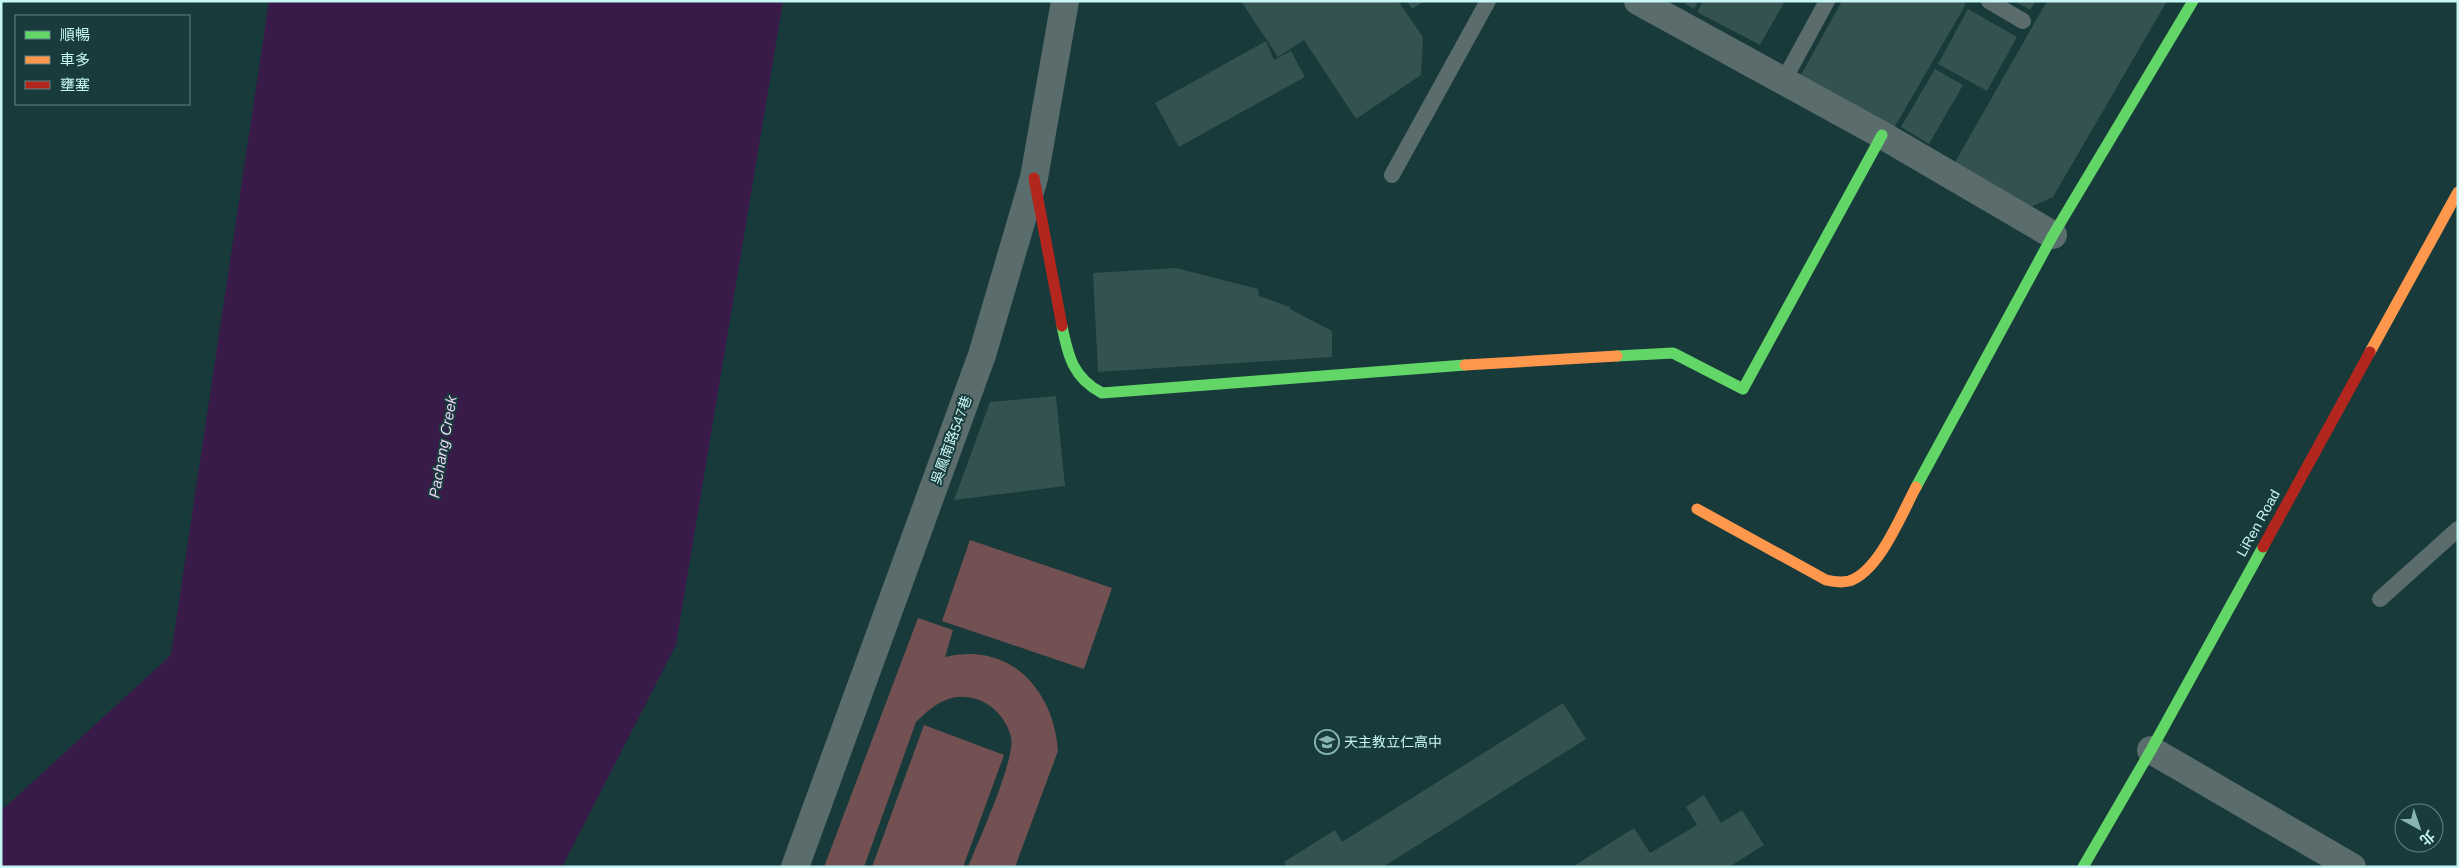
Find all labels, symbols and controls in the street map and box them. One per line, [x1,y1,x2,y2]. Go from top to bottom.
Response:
legend [15,15,190,105]
text: 順暢 [60,26,90,43]
text: 車多 [60,51,90,68]
text: 壅塞 [60,76,90,93]
water label: Pachang Creek [425,393,460,499]
street label: 吳鳳南路547巷 [928,393,974,487]
street label: LiRen Road [2233,487,2283,559]
school or university icon: 天主教立仁高中 [1314,729,1340,755]
place label: 天主教立仁高中 [1344,734,1442,750]
north arrow [2394,803,2444,853]
text: 北 [2417,827,2438,849]

